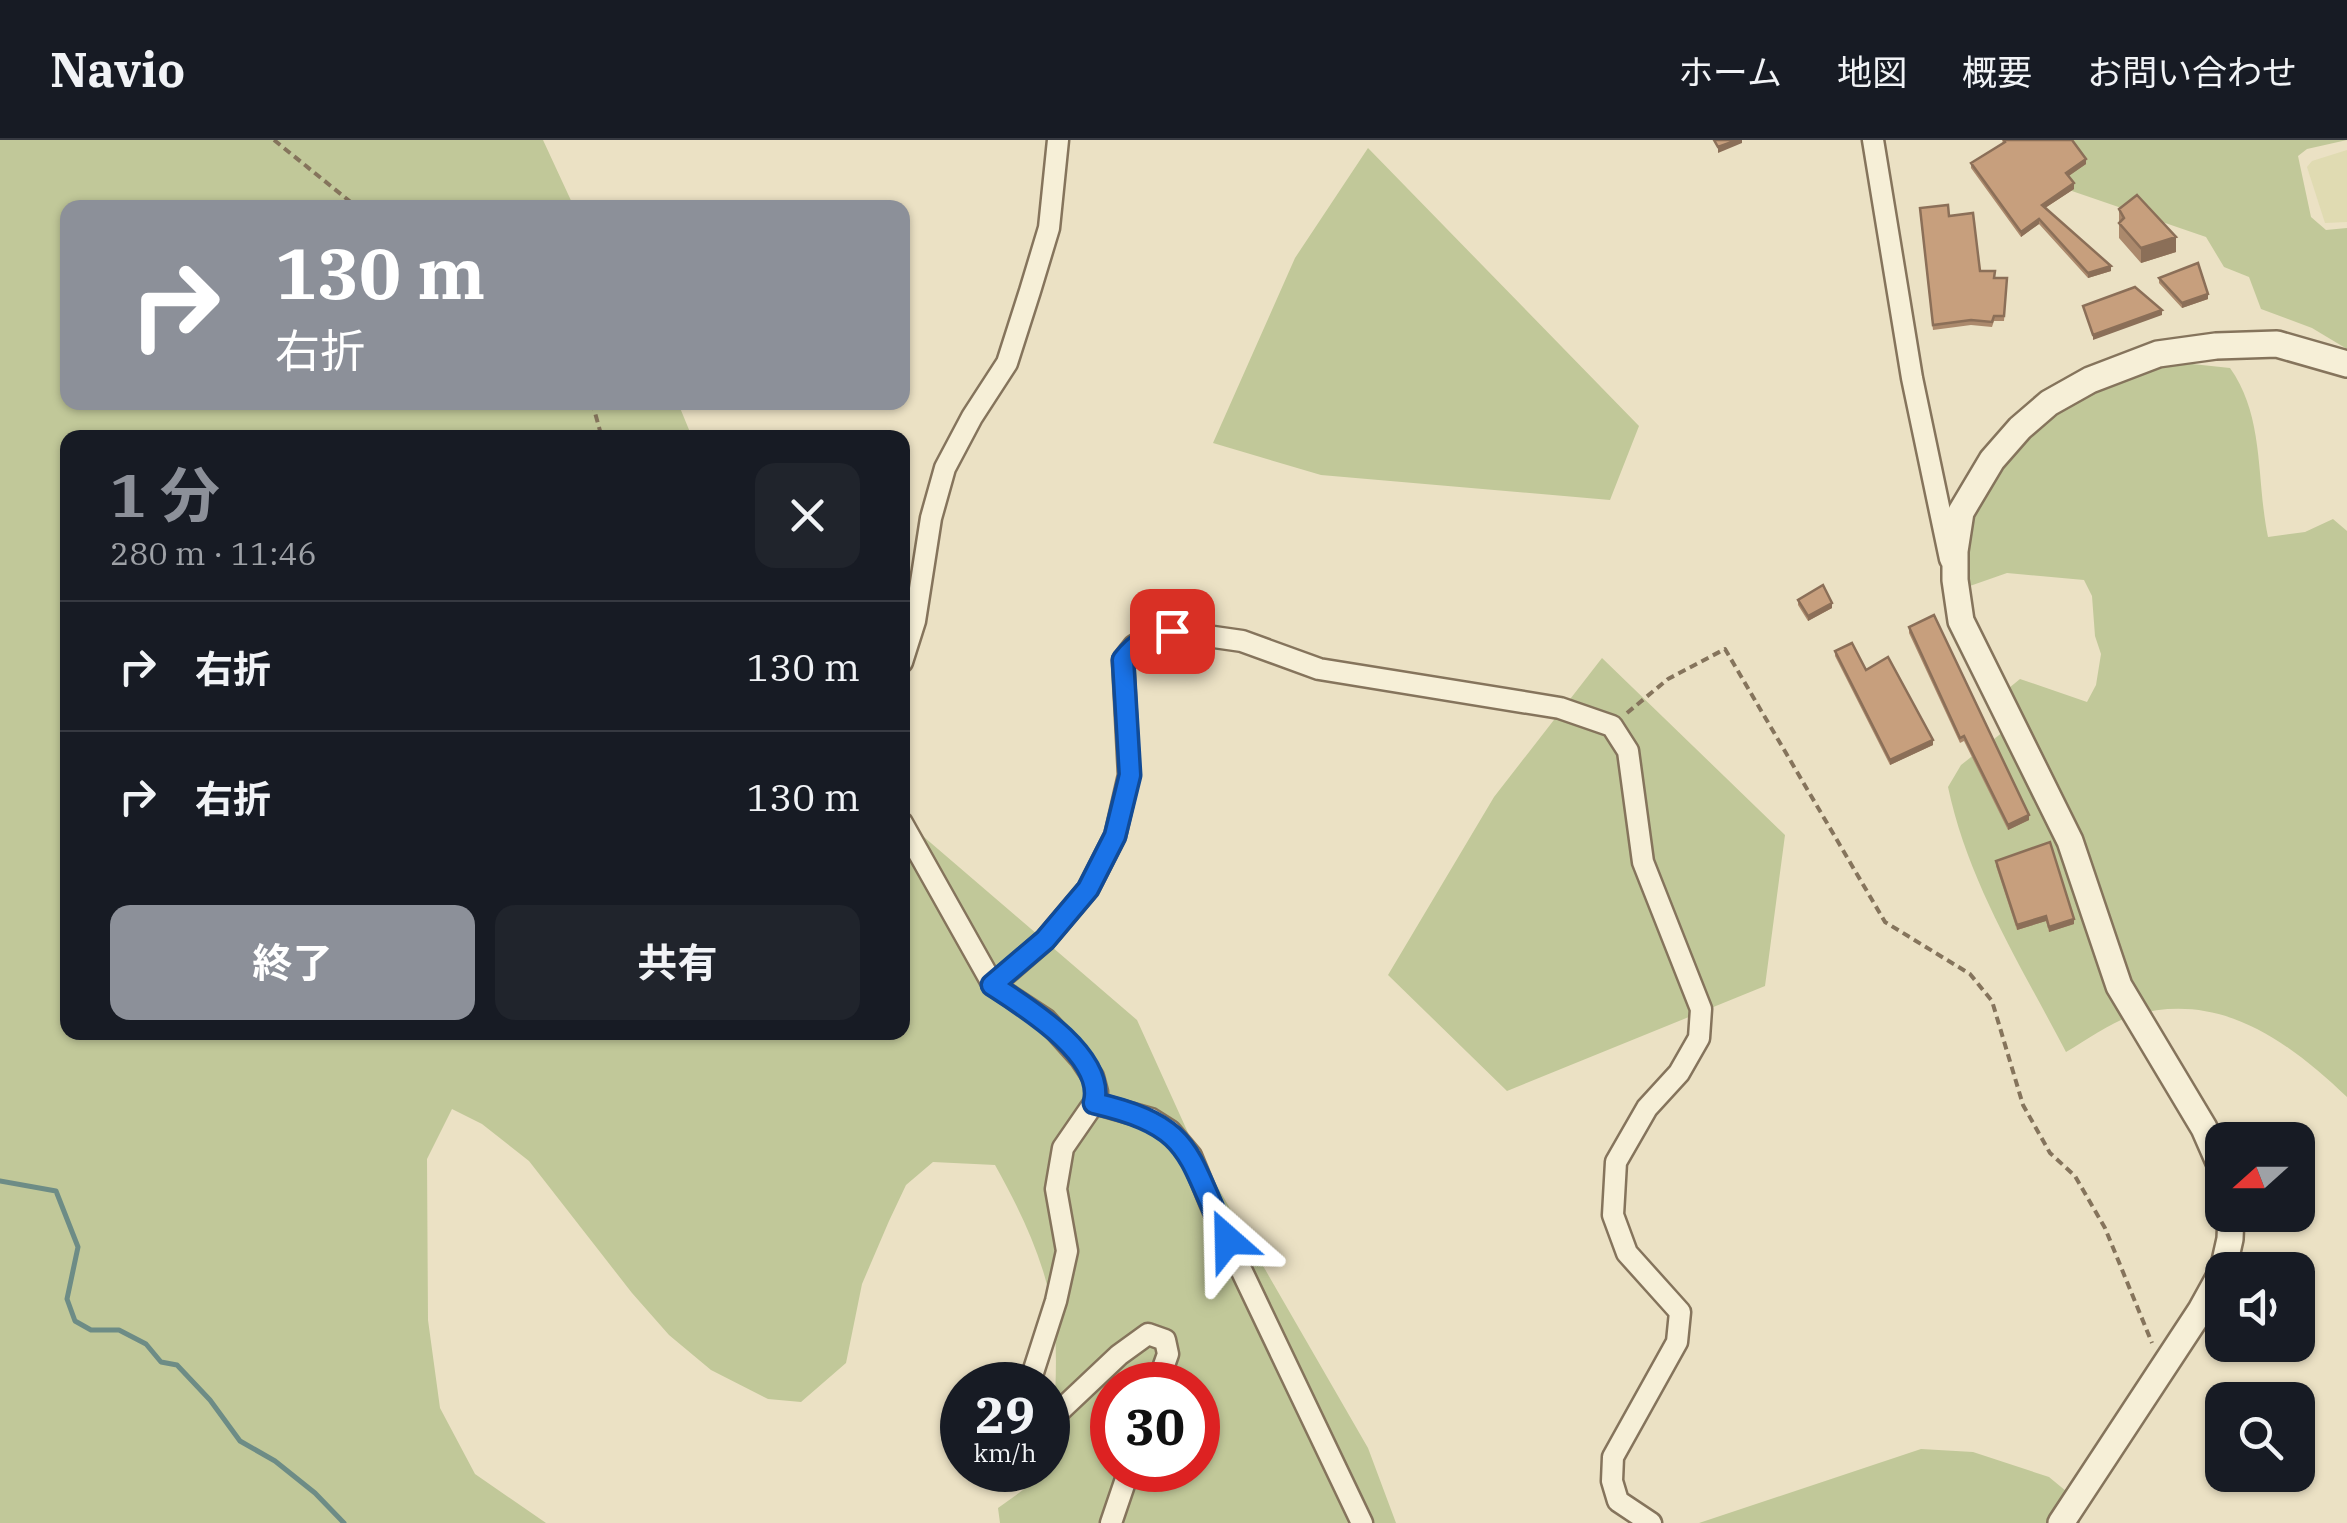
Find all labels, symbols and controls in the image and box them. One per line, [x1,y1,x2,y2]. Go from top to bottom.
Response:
text: Navio [50,38,185,100]
text: ホーム [1678,49,1782,95]
text: 地図 [1837,49,1907,95]
text: 概要 [1962,49,2032,95]
text: お問い合わせ [2087,49,2297,95]
text: 130 m [275,227,485,318]
icon: right [110,240,240,370]
text: 右折 [275,321,365,379]
text: 1 分 [110,455,220,534]
button: close [755,463,860,568]
text: 280 m · 11:46 [110,532,317,574]
pin [1130,589,1215,674]
icon: arrive [1145,604,1200,659]
icon: right [110,639,165,694]
text: 130 m [747,642,860,691]
text: 右折 [195,644,271,693]
icon: right [110,769,165,824]
text: 130 m [747,772,860,821]
text: 右折 [195,774,271,823]
button: 終了 [110,905,475,1020]
button: 共有 [495,905,860,1020]
north arrow [2205,1122,2315,1232]
map controls [2205,1122,2315,1492]
position arrow [1176,1188,1280,1292]
button: sound [2205,1252,2315,1362]
speed limit sign: 30 [1090,1362,1220,1492]
text: 29 [975,1382,1035,1447]
button: search [2205,1382,2315,1492]
text: km/h [973,1436,1037,1469]

